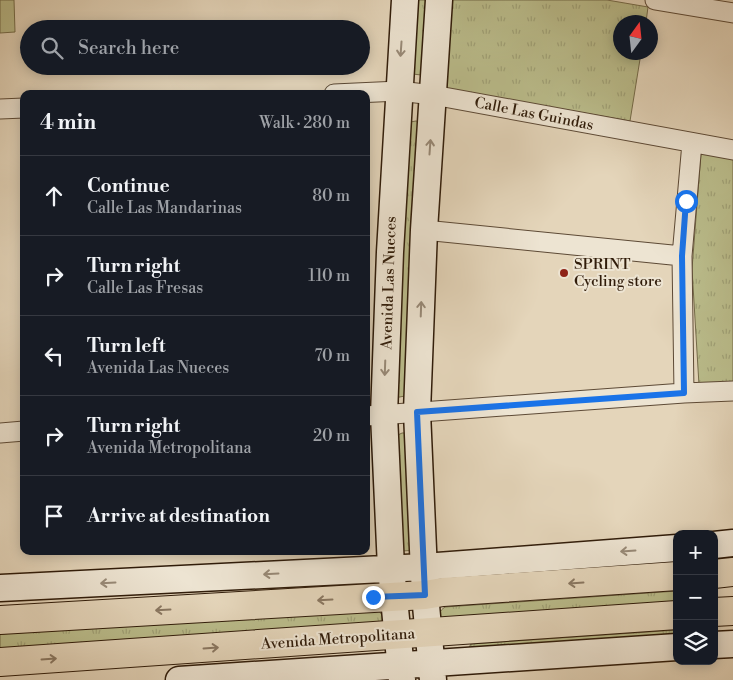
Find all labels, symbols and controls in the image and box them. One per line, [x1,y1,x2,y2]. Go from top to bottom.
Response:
north arrow [613,15,658,60]
search box [20,20,370,75]
icon: search [38,34,66,62]
text: Search here [78,36,179,60]
one-way arrow [397,40,406,56]
street label: Calle Las Guindas [473,93,595,135]
text: 4 min [40,110,96,136]
text: Walk · 280 m [259,113,350,133]
one-way arrow [425,139,434,155]
text: Continue [87,174,170,198]
icon: ahead [40,182,68,210]
text: 80 m [312,186,350,206]
route start [675,190,698,213]
text: Calle Las Mandarinas [87,198,242,218]
street label: Avenida Las Nueces [377,216,401,351]
text: Turn right [87,254,180,278]
place label: SPRINT Cycling store [574,255,662,291]
icon: right [40,262,68,290]
text: 110 m [308,266,350,286]
marker: SPRINT Cycling store [558,267,570,279]
text: Calle Las Fresas [87,278,203,298]
one-way arrow [416,301,426,318]
text: Turn left [87,334,166,358]
icon: left [40,342,68,370]
text: 70 m [314,346,350,366]
text: Avenida Las Nueces [87,358,229,378]
one-way arrow [381,360,390,376]
text: Turn right [87,414,180,438]
icon: right [40,422,68,450]
text: 20 m [313,426,350,446]
text: Avenida Metropolitana [87,438,252,458]
icon: arrive [40,502,68,530]
text: Arrive at destination [87,504,270,528]
map controls [673,530,718,665]
button: + [673,530,718,575]
one-way arrow [620,547,636,556]
one-way arrow [263,570,279,579]
button: − [673,575,718,620]
one-way arrow [101,578,117,587]
one-way arrow [568,579,584,588]
route end [362,586,385,609]
one-way arrow [317,595,333,605]
one-way arrow [155,605,171,614]
button: layers [673,620,718,665]
street label: Avenida Metropolitana [259,624,416,654]
one-way arrow [202,643,218,652]
one-way arrow [40,654,56,663]

